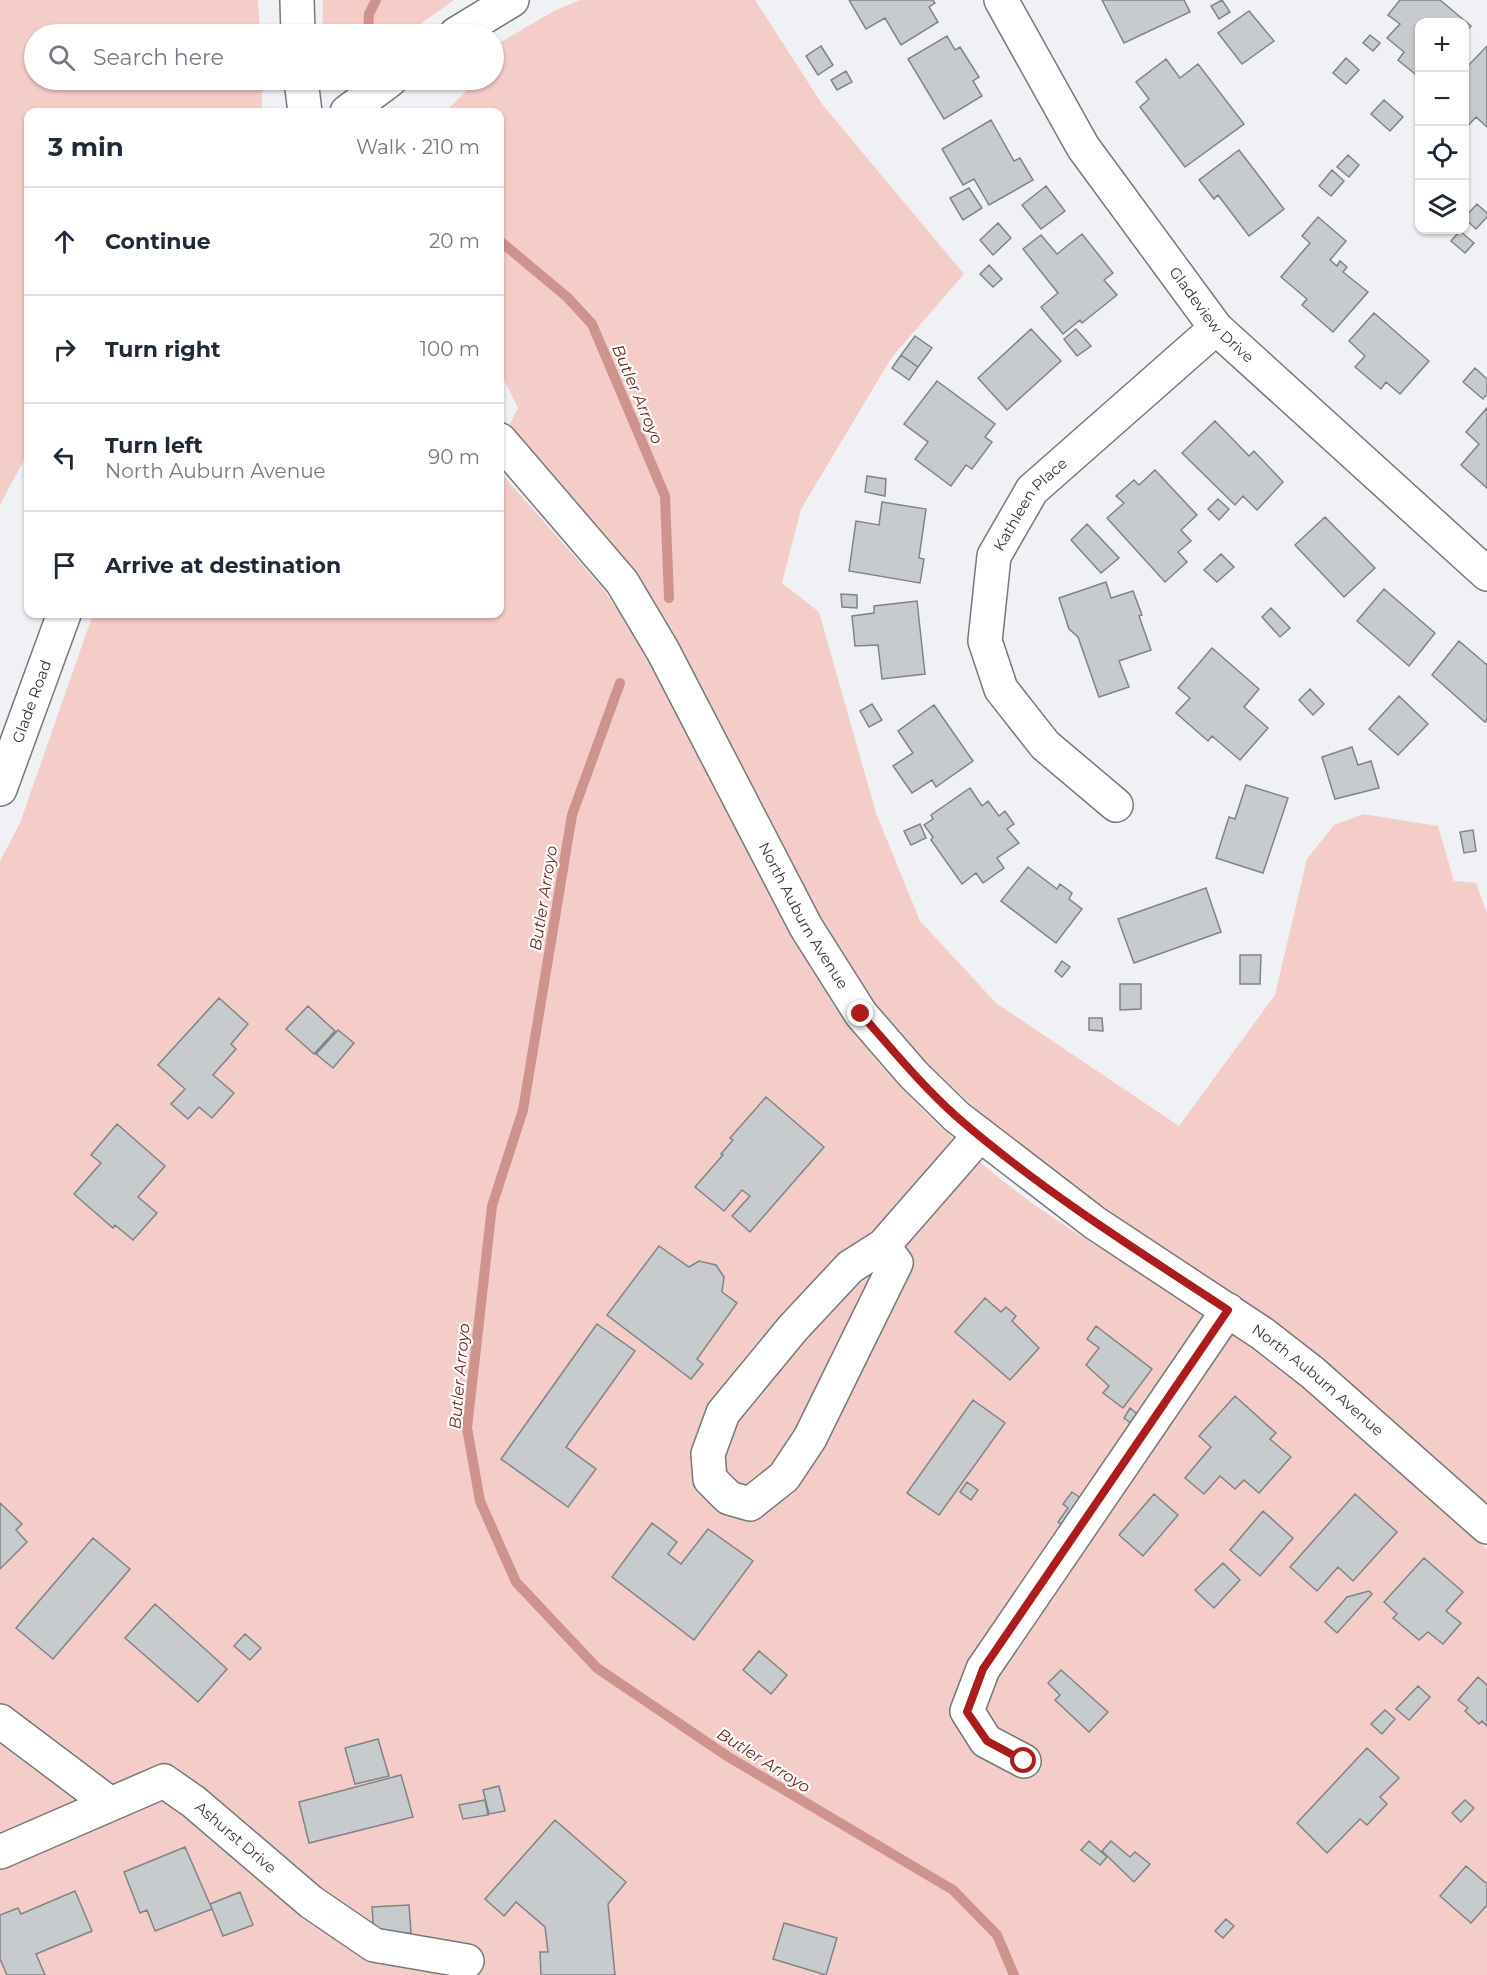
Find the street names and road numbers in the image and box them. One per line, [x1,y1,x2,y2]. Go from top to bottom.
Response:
street label: Gladeview Drive [1165,263,1258,367]
street label: Kathleen Place [989,453,1071,554]
street label: Glade Road [8,657,55,746]
street label: North Auburn Avenue [755,839,853,992]
street label: North Auburn Avenue [1249,1319,1388,1440]
street label: Ashurst Drive [191,1797,280,1877]

